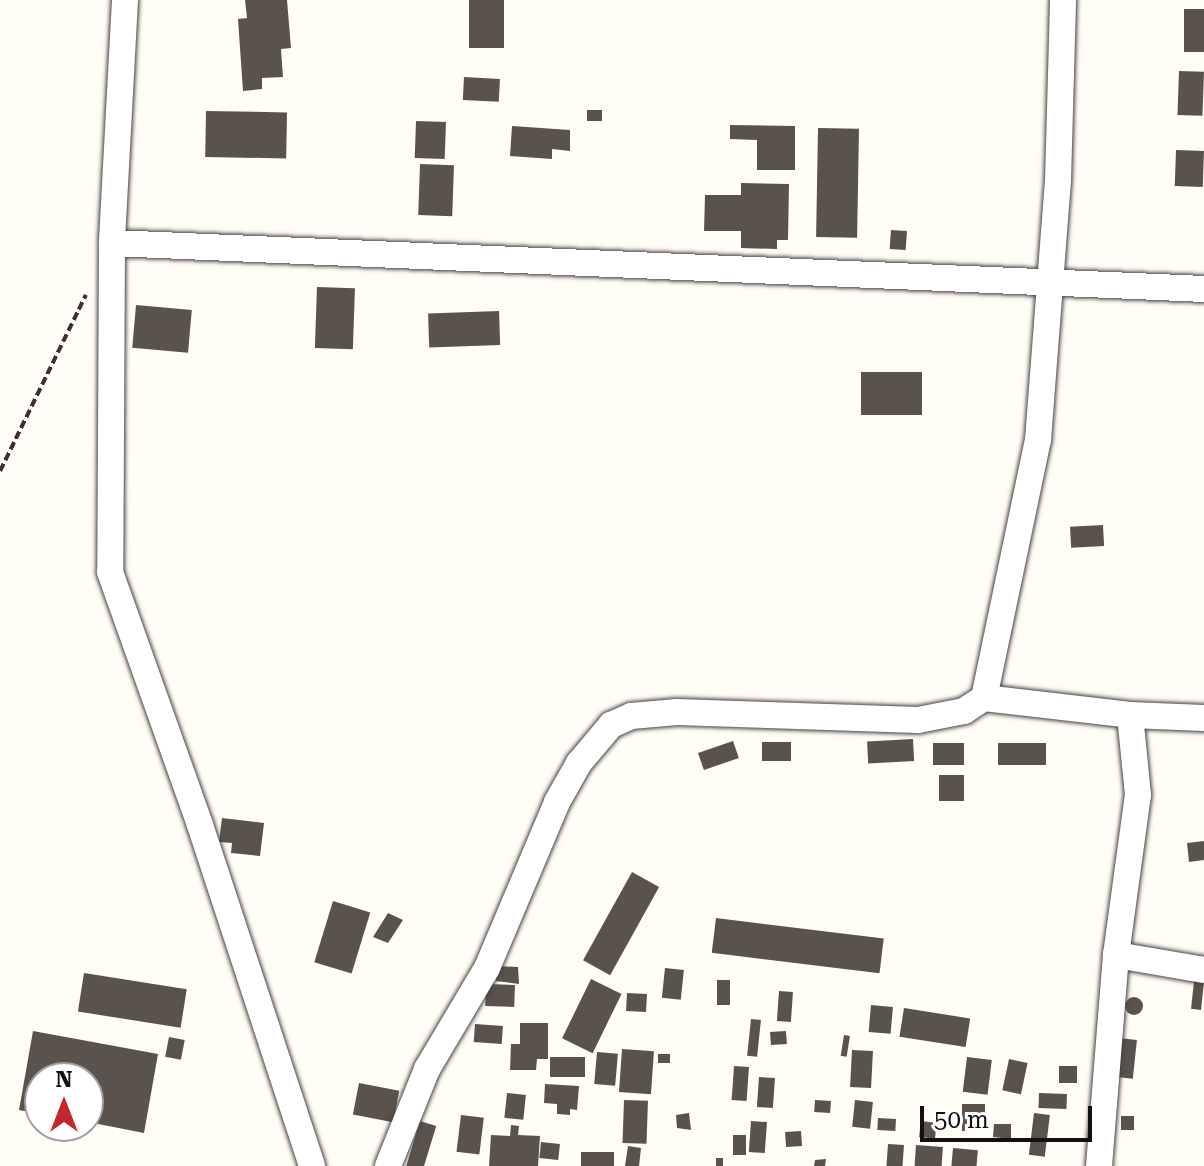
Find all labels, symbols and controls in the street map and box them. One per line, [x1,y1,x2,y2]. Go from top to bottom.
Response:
north arrow [24,1062,104,1142]
text: N [56,1067,72,1092]
scale bar [924,1090,1096,1140]
text: 50 m [934,1106,989,1134]

